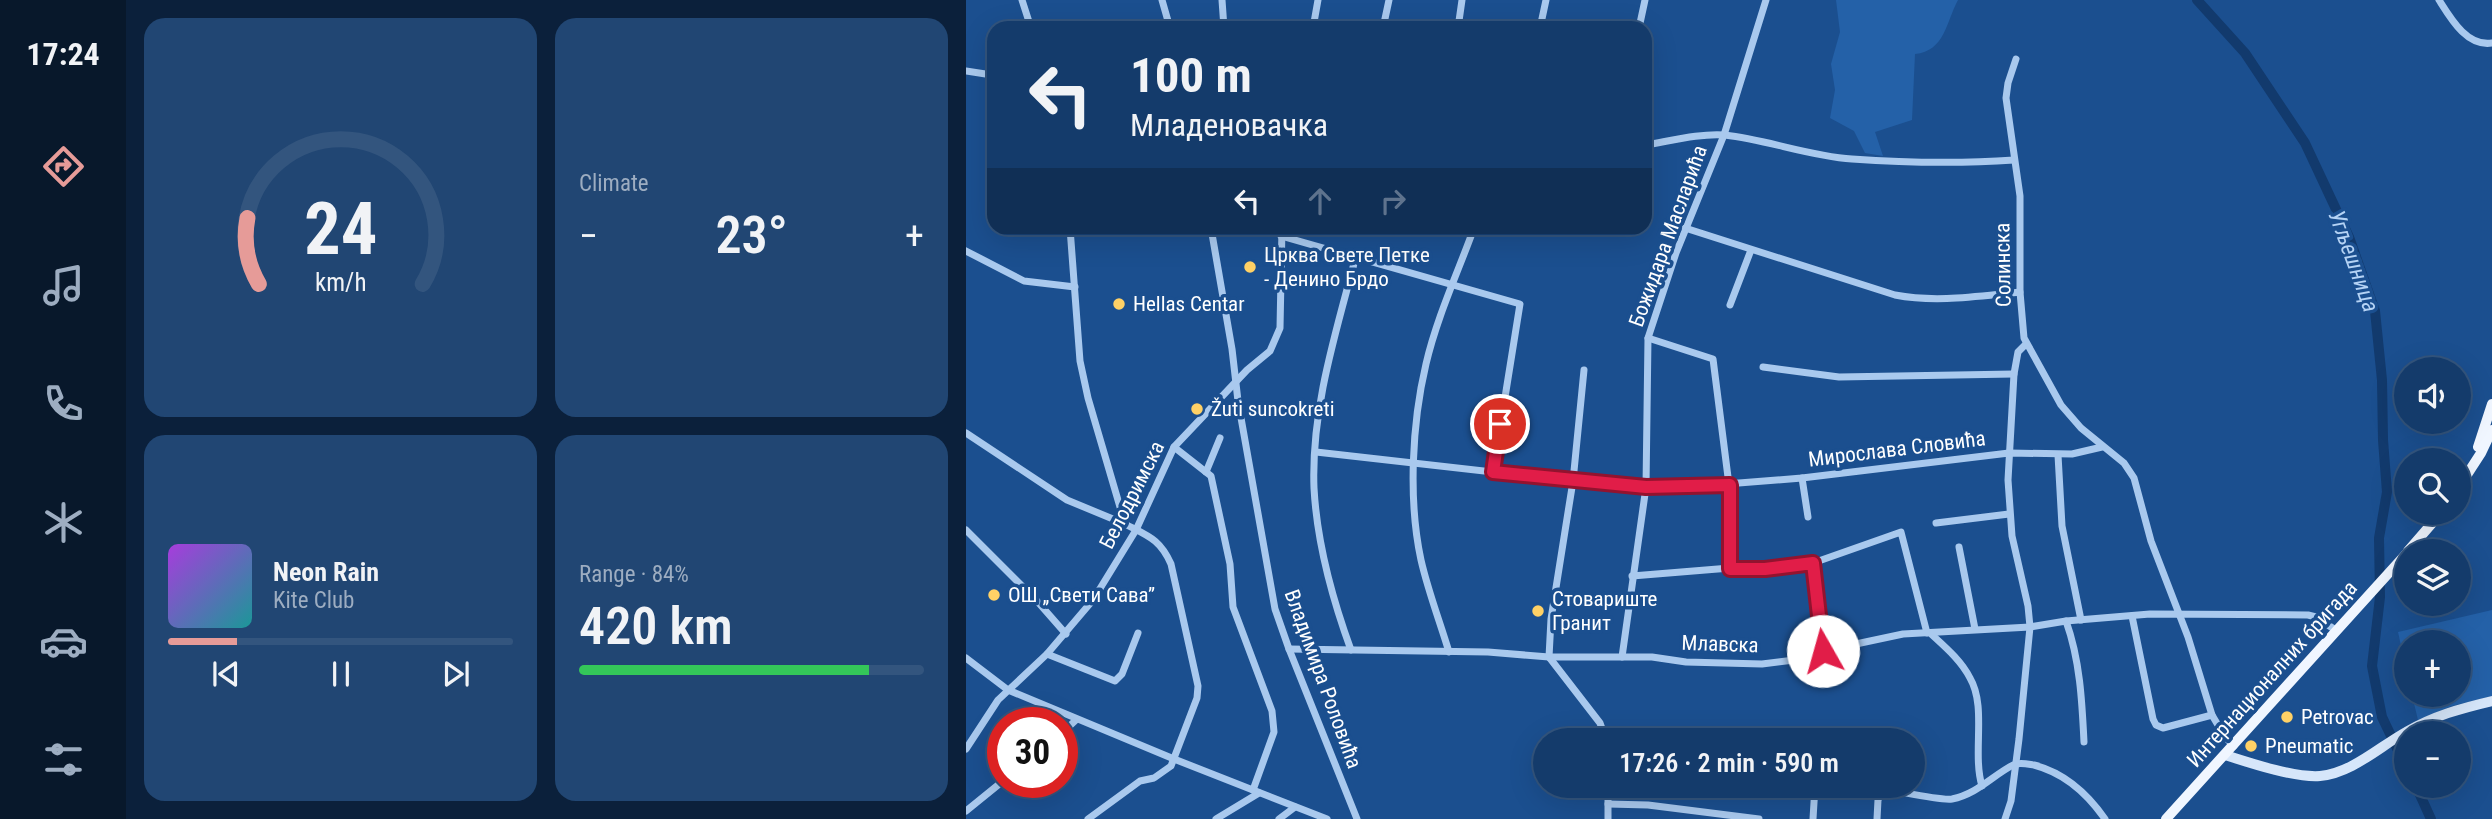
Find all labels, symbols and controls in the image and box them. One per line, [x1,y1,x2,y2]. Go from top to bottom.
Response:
text: 17:24 [26,35,100,73]
text: 100 m [1130,47,1252,104]
icon: left [1015,49,1106,140]
text: Младеновачка [1130,106,1328,144]
icon: directions [39,142,88,191]
street label: Божидара Масларића [1624,142,1712,330]
text: Climate [579,170,649,197]
icon: left [1228,182,1266,220]
icon: ahead [1301,182,1339,220]
icon: right [1374,182,1412,220]
text: 24 [304,186,377,272]
text: 23° [715,205,788,266]
water label: Угљешница [2323,207,2384,316]
text: − [579,214,598,258]
text: + [905,214,924,258]
street label: Солинска [1990,223,2016,307]
place label: Црква Свете Петке - Денино Брдо [1264,243,1430,291]
marker: Црква Свете Петке - Денино Брдо [1242,259,1258,275]
icon: music [39,261,88,310]
text: km/h [315,267,366,296]
place label: Hellas Centar [1133,292,1245,316]
marker: Hellas Centar [1111,296,1127,312]
map controls [2394,357,2471,798]
button: sound [2394,357,2471,434]
icon: phone [39,379,88,428]
pin [1470,394,1530,454]
place label: Žuti suncokreti [1211,397,1334,421]
marker: Žuti suncokreti [1189,401,1205,417]
icon: arrive [1481,405,1519,443]
street label: Мирослава Словића [1807,426,1987,472]
street label: Белодримска [1095,437,1169,553]
button: search [2394,448,2471,525]
icon: climate [39,498,88,547]
button: layers [2394,539,2471,616]
text: Neon Rain [273,557,379,587]
text: Range · 84% [579,561,689,588]
street label: Интернационалних бригада [2182,576,2362,772]
place label: ОШ „Свети Сава” [1008,583,1155,607]
street label: Владимира Роловића [1279,586,1367,772]
text: Kite Club [273,587,354,614]
marker: ОШ „Свети Сава” [986,587,1002,603]
place label: Стовариште Гранит [1552,587,1658,635]
text: 420 km [579,596,733,657]
marker: Стовариште Гранит [1530,603,1546,619]
position arrow [1786,614,1860,688]
icon: car [39,617,88,666]
button: + [2394,630,2471,707]
street label: Млавска [1681,631,1759,657]
icon: previous [207,655,245,693]
icon: pause [322,655,360,693]
icon: next [437,655,475,693]
place label: Petrovac [2301,705,2374,729]
speed limit sign: 30 [987,707,1078,798]
marker: Petrovac [2279,709,2295,725]
button: − [2394,721,2471,798]
place label: Pneumatic [2265,734,2353,758]
icon: filters [39,735,88,784]
marker: Pneumatic [2243,738,2259,754]
text: 17:26 · 2 min · 590 m [1619,748,1839,778]

